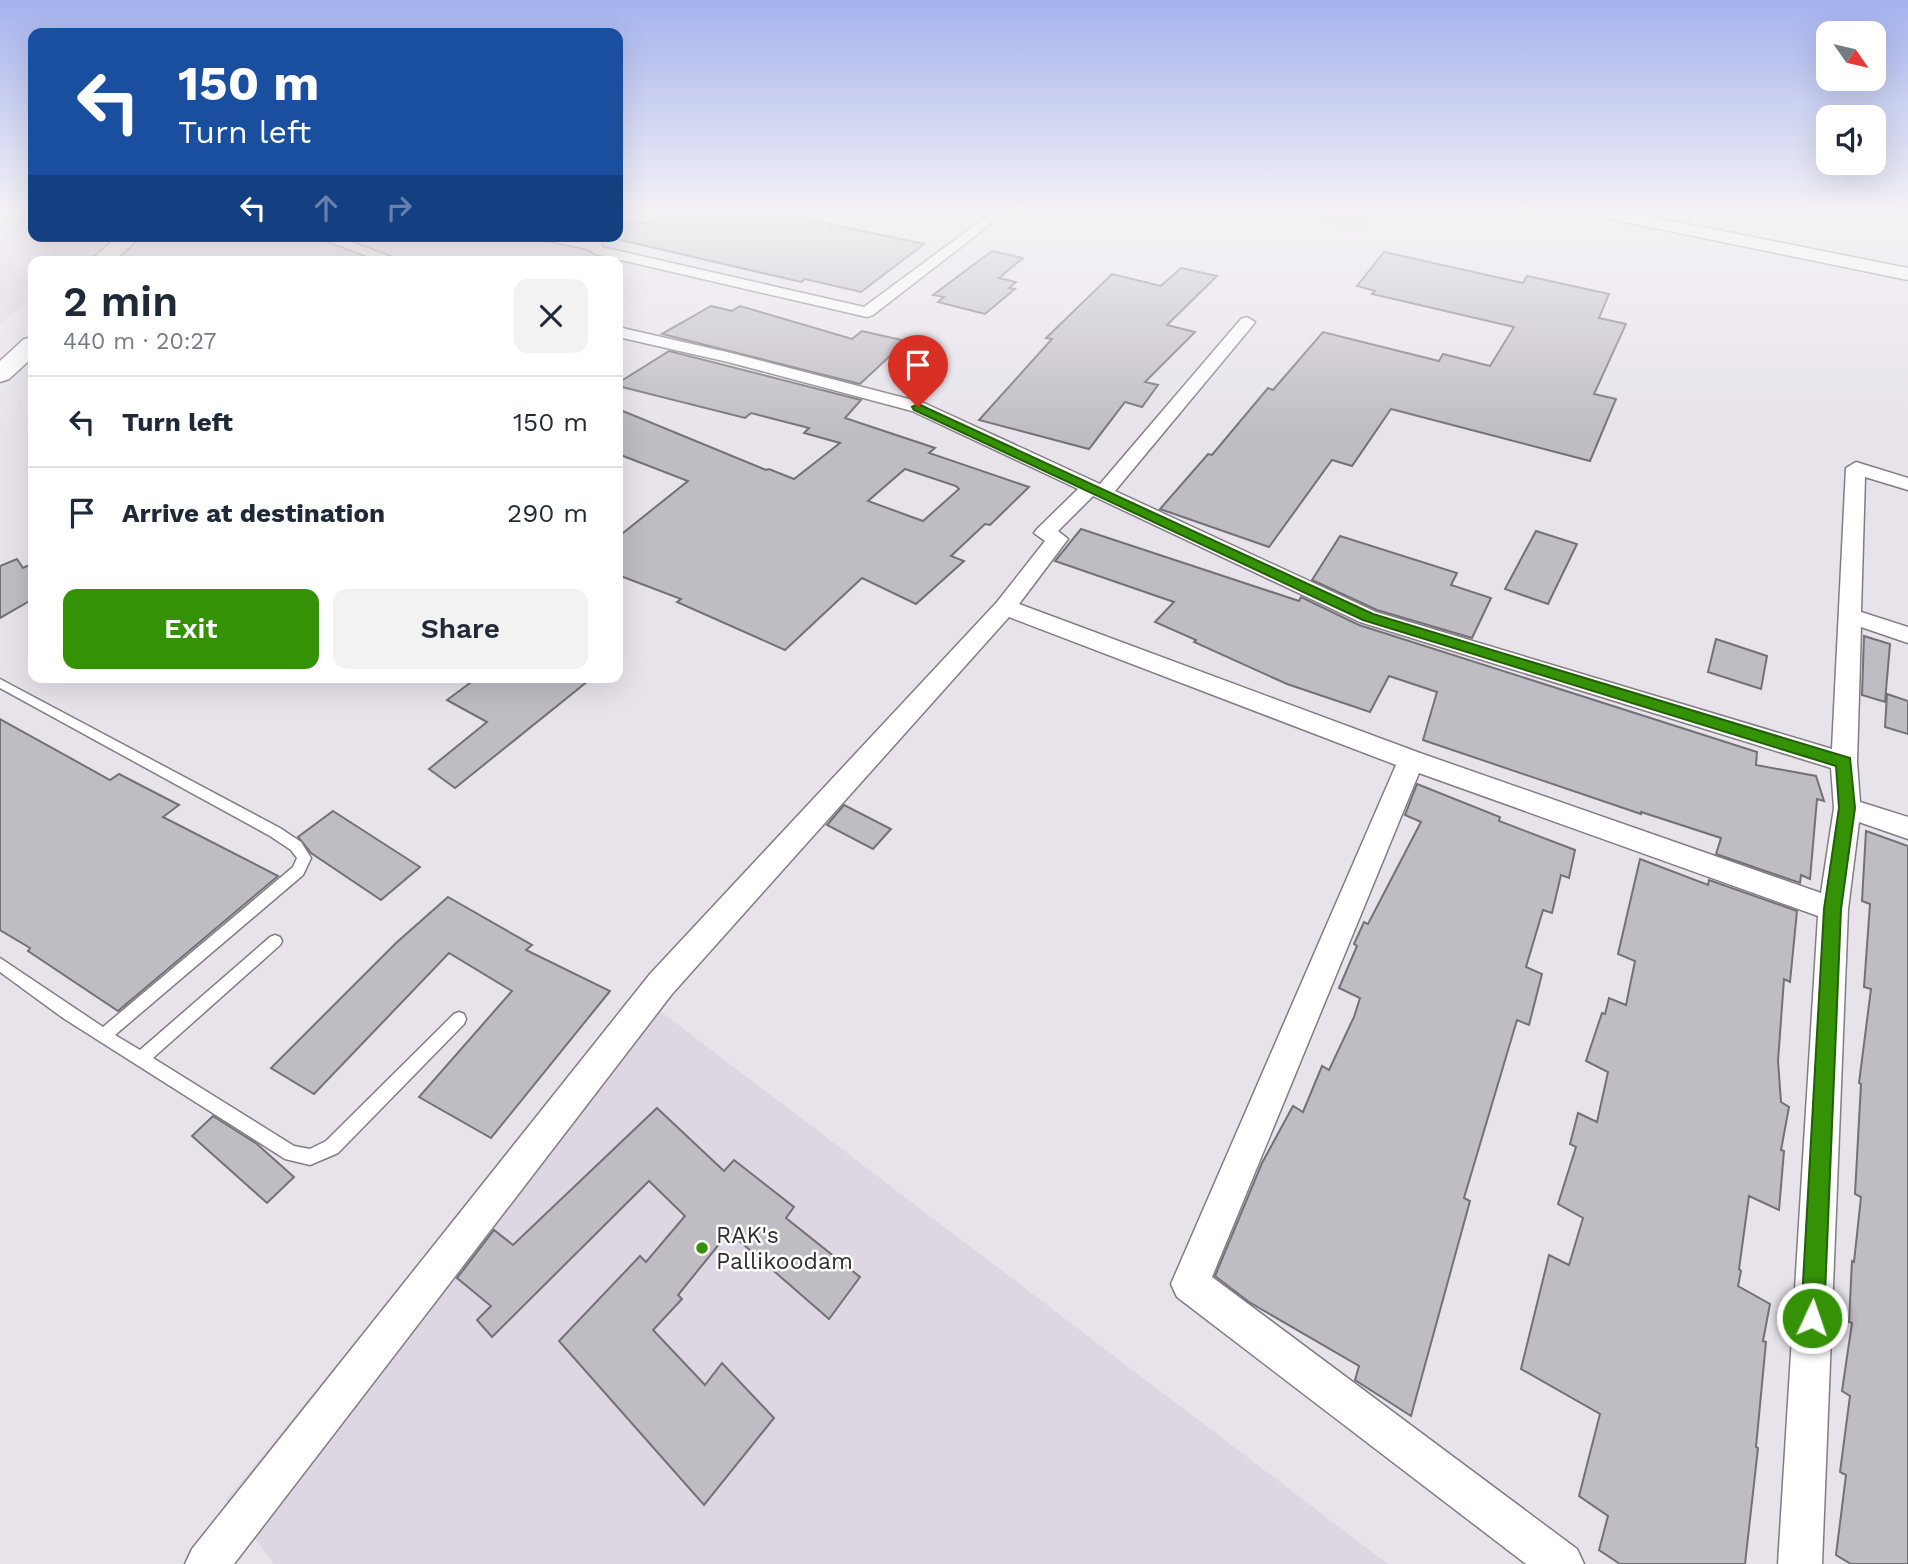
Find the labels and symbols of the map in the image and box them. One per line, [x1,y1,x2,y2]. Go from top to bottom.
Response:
north arrow [1816,21,1886,91]
pin [888,335,948,407]
place label: RAK's Pallikoodam [716,1222,853,1275]
marker: RAK's Pallikoodam [694,1240,710,1256]
position arrow [1775,1281,1849,1355]

